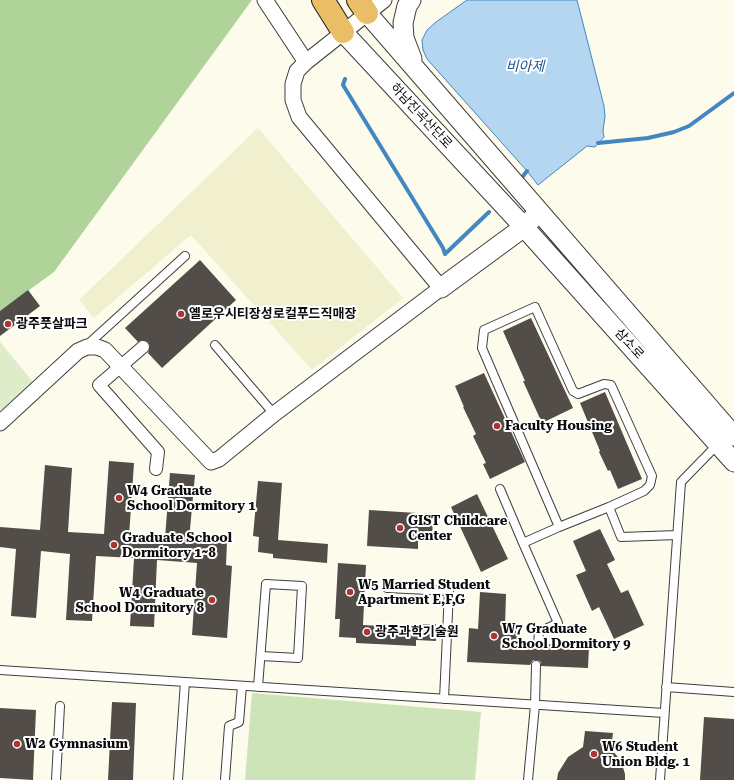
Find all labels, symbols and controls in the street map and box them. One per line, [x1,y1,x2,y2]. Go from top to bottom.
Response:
water label: 비아제 [506,59,544,75]
street label: 하남진곡산단로 [387,80,455,152]
place label: 옐로우시티장성로컬푸드직매장 [189,306,356,322]
marker: 옐로우시티장성로컬푸드직매장 [176,309,186,319]
place label: 광주풋살파크 [16,316,88,332]
marker: 광주풋살파크 [3,319,13,329]
street label: 삼소로 [611,325,647,363]
place label: Faculty Housing [505,418,612,434]
marker: Faculty Housing [492,421,502,431]
place label: W4 Graduate School Dormitory 1 [127,483,256,514]
marker: W4 Graduate School Dormitory 1 [114,493,124,503]
place label: GIST Childcare Center [408,513,507,544]
marker: GIST Childcare Center [395,523,405,533]
place label: Graduate School Dormitory 1~8 [122,530,232,561]
marker: Graduate School Dormitory 1~8 [109,540,119,550]
place label: W5 Married Student Apartment E,F,G [358,577,490,608]
place label: W4 Graduate School Dormitory 8 [75,585,204,616]
marker: W5 Married Student Apartment E,F,G [345,587,355,597]
marker: W4 Graduate School Dormitory 8 [207,595,217,605]
place label: W7 Graduate School Dormitory 9 [502,621,631,652]
place label: 광주과학기술원 [375,624,459,640]
marker: 광주과학기술원 [362,627,372,637]
marker: W7 Graduate School Dormitory 9 [489,631,499,641]
place label: W2 Gymnasium [25,736,128,752]
marker: W2 Gymnasium [12,739,22,749]
place label: W6 Student Union Bldg. 1 [602,739,690,770]
marker: W6 Student Union Bldg. 1 [589,749,599,759]

